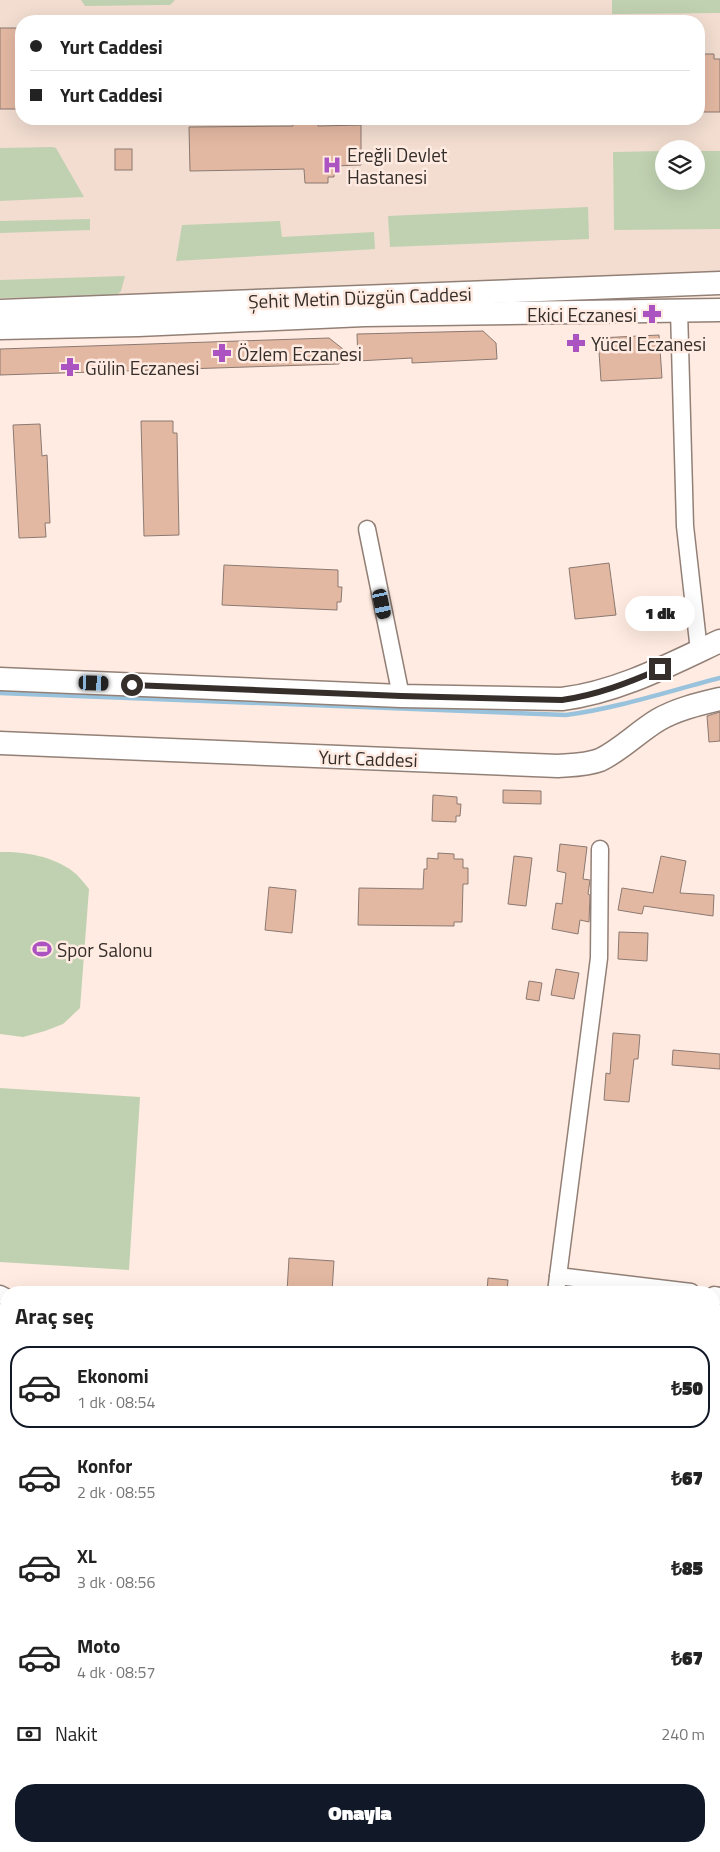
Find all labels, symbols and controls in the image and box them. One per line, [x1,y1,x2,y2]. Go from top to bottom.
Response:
text: Yurt Caddesi [60,32,163,61]
text: Yurt Caddesi [60,80,163,109]
place label: Ereğli Devlet Hastanesi [347,140,448,191]
map controls [655,140,705,190]
button: layers [655,140,705,190]
hospital icon: Ereğli Devlet Hastanesi [321,154,343,176]
street label: Şehit Metin Düzgün Caddesi [248,279,472,315]
place label: Ekici Eczanesi [527,300,637,329]
pharmacy icon: Ekici Eczanesi [641,303,663,325]
place label: Yücel Eczanesi [591,329,706,358]
pharmacy icon: Yücel Eczanesi [565,332,587,354]
place label: Özlem Eczanesi [237,339,362,368]
pharmacy icon: Özlem Eczanesi [211,342,233,364]
place label: Gülin Eczanesi [85,353,199,382]
pharmacy icon: Gülin Eczanesi [59,356,81,378]
car [371,588,392,620]
callout: 1 dk [625,596,695,632]
text: 1 dk [645,601,675,625]
route end [649,658,671,680]
route start [121,674,143,696]
car [78,675,109,691]
street label: Yurt Caddesi [318,742,418,774]
place label: Spor Salonu [57,935,153,964]
sports icon: Spor Salonu [31,938,53,960]
text: Araç seç [15,1299,94,1333]
text: Ekonomi [77,1361,149,1390]
icon: car [17,1365,62,1410]
text: ₺50 [671,1373,703,1402]
text: 1 dk · 08:54 [77,1390,155,1414]
text: Konfor [77,1451,132,1480]
icon: car [17,1455,62,1500]
text: ₺67 [671,1463,703,1492]
text: 2 dk · 08:55 [77,1480,155,1504]
text: XL [77,1541,97,1570]
icon: car [17,1545,62,1590]
text: ₺85 [671,1553,703,1582]
text: 3 dk · 08:56 [77,1570,155,1594]
text: Moto [77,1631,120,1660]
icon: car [17,1635,62,1680]
text: ₺67 [671,1643,703,1672]
text: 4 dk · 08:57 [77,1660,155,1684]
text: Nakit [55,1719,97,1748]
icon: cash [15,1720,43,1748]
text: 240 m [661,1722,705,1746]
button: Onayla [15,1784,705,1842]

